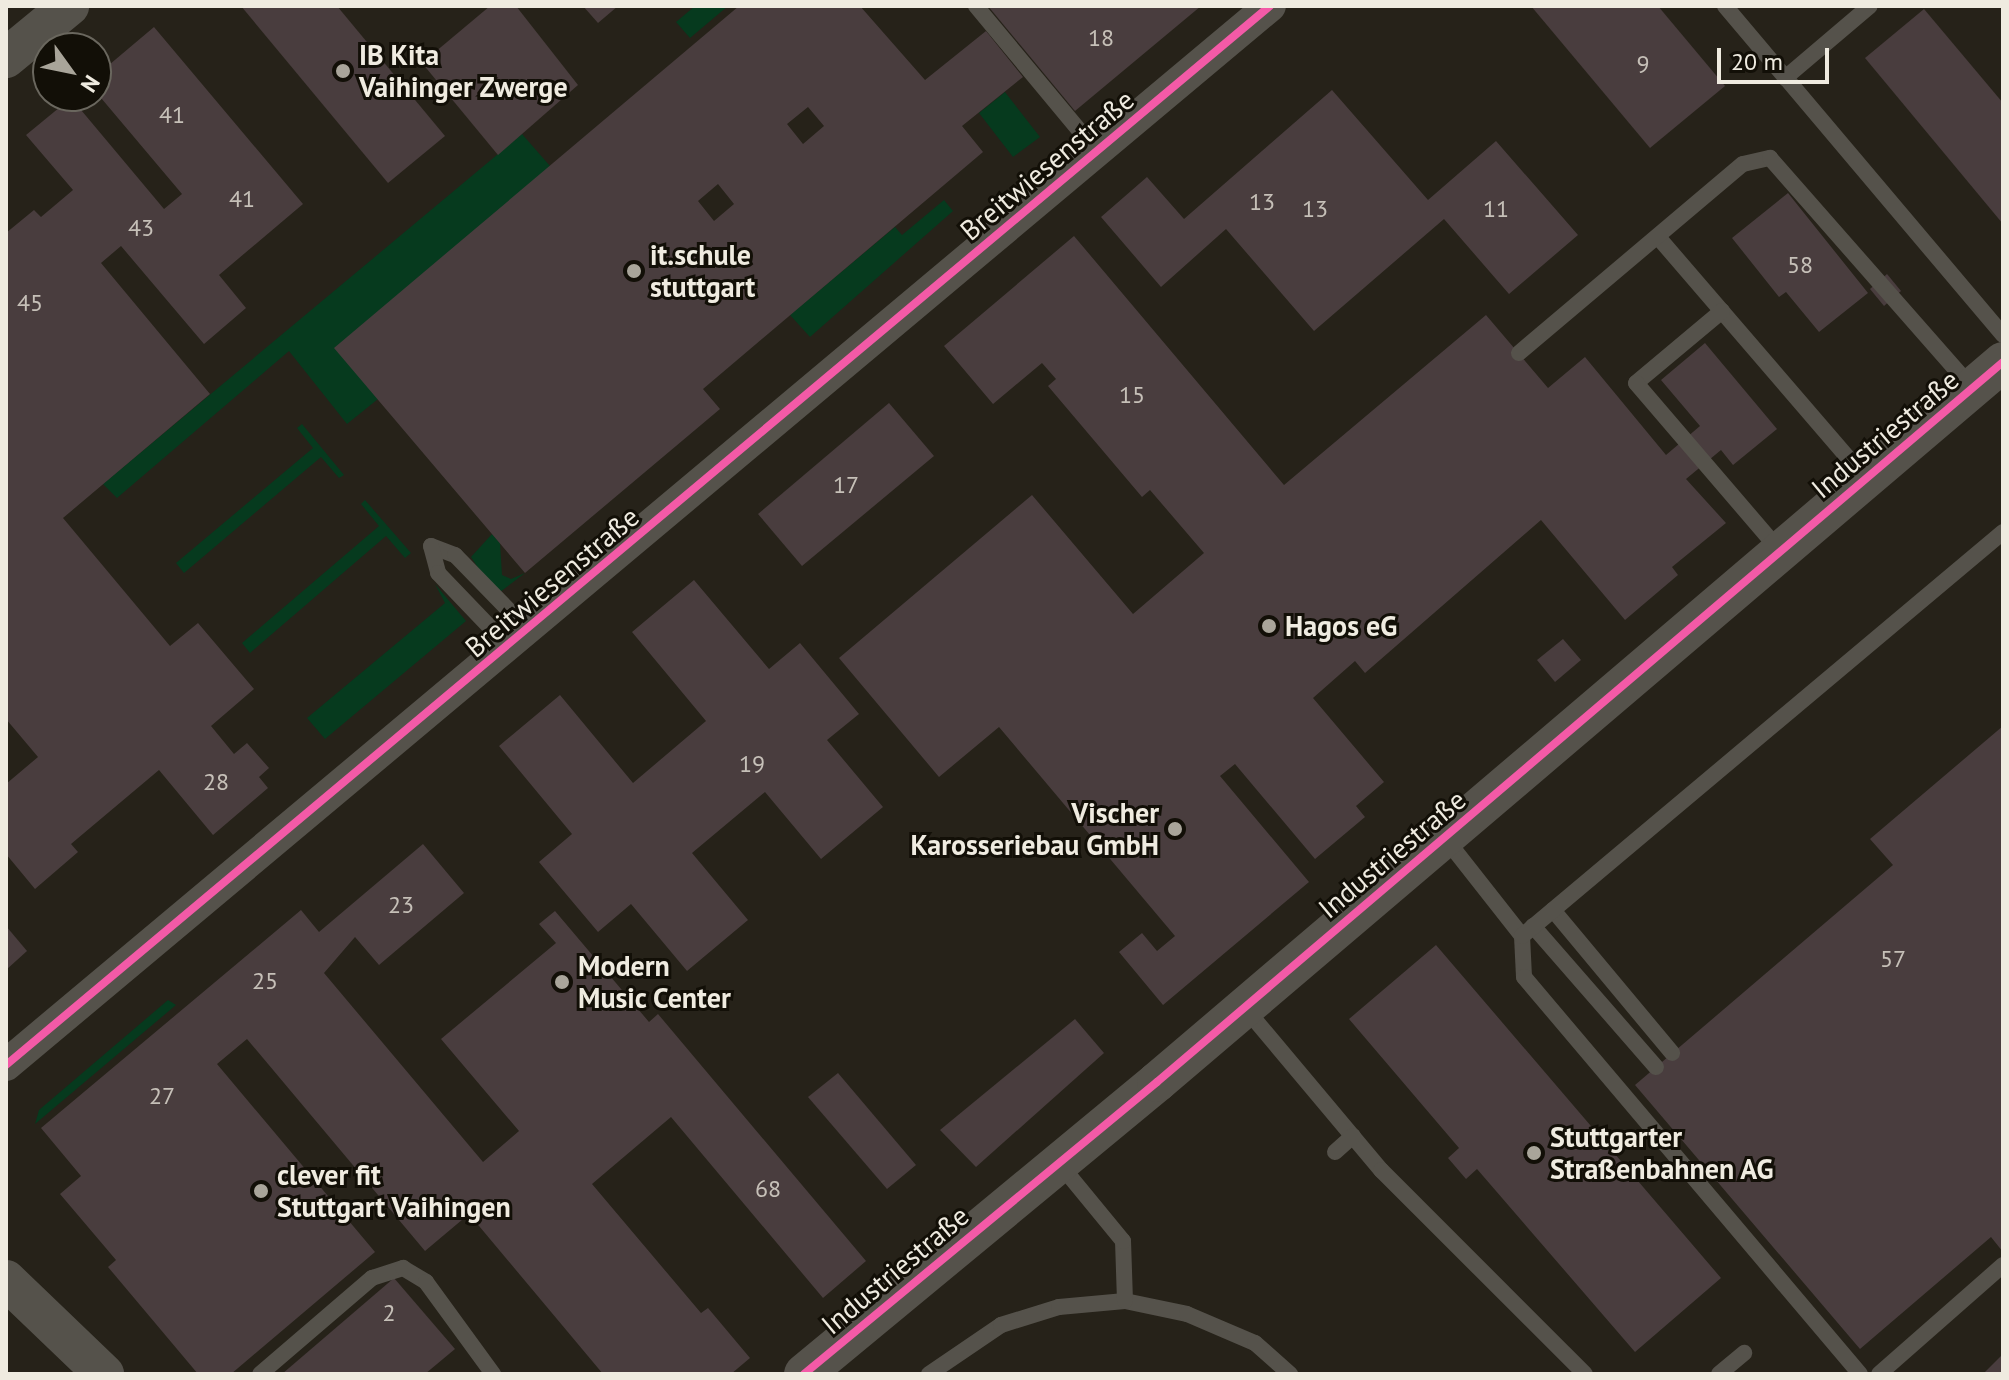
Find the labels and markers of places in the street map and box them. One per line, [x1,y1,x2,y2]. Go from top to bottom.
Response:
place label: IB Kita Vaihinger Zwerge [359,38,568,104]
marker: IB Kita Vaihinger Zwerge [334,62,352,80]
place label: it.schule stuttgart [650,238,755,304]
marker: it.schule stuttgart [625,262,643,280]
place label: Hagos eG [1285,609,1397,643]
marker: Hagos eG [1260,617,1278,635]
place label: Vischer Karosseriebau GmbH [910,796,1159,862]
marker: Vischer Karosseriebau GmbH [1166,820,1184,838]
place label: Modern Music Center [578,949,732,1015]
marker: Modern Music Center [553,973,571,991]
place label: Stuttgarter Straßenbahnen AG [1550,1120,1775,1186]
marker: Stuttgarter Straßenbahnen AG [1525,1144,1543,1162]
place label: clever fit Stuttgart Vaihingen [277,1158,512,1224]
marker: clever fit Stuttgart Vaihingen [252,1182,270,1200]

